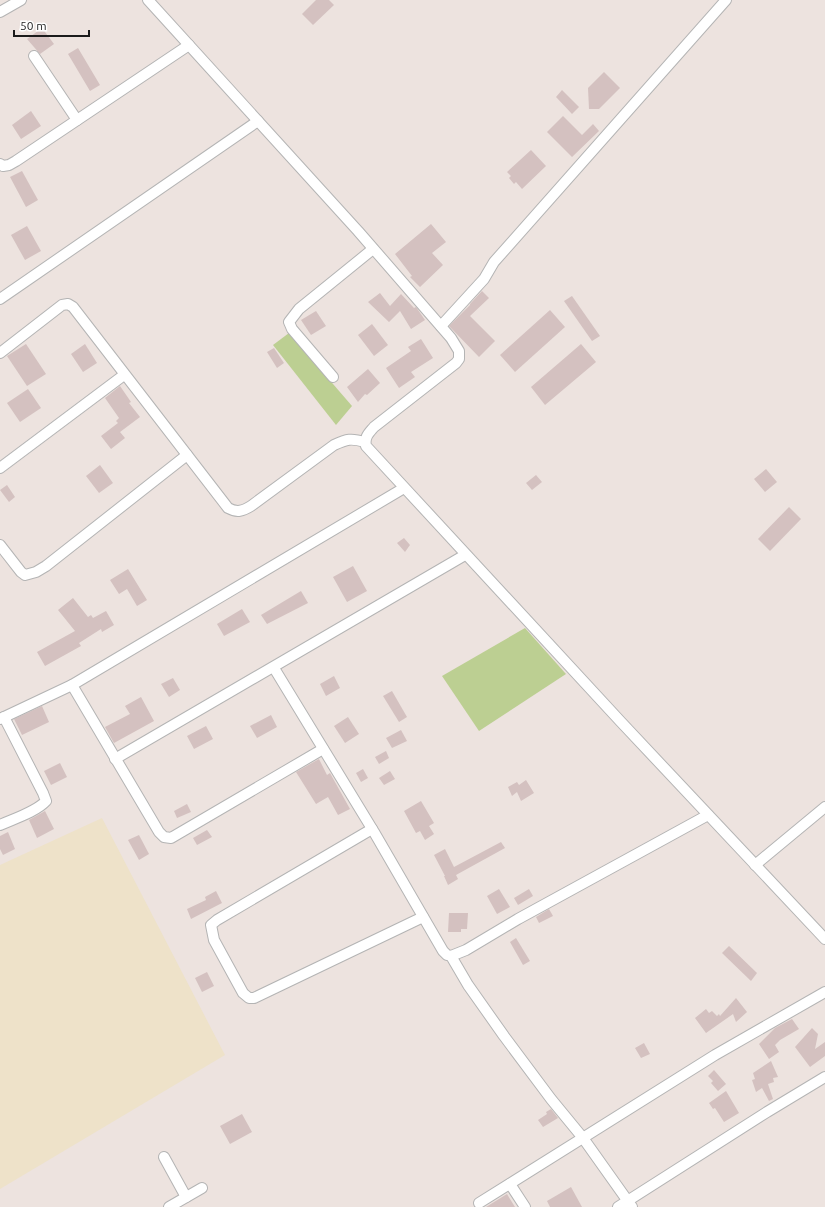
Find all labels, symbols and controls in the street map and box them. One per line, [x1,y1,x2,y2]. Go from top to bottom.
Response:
scale bar [14,12,89,38]
text: 50 m [20,19,47,32]

